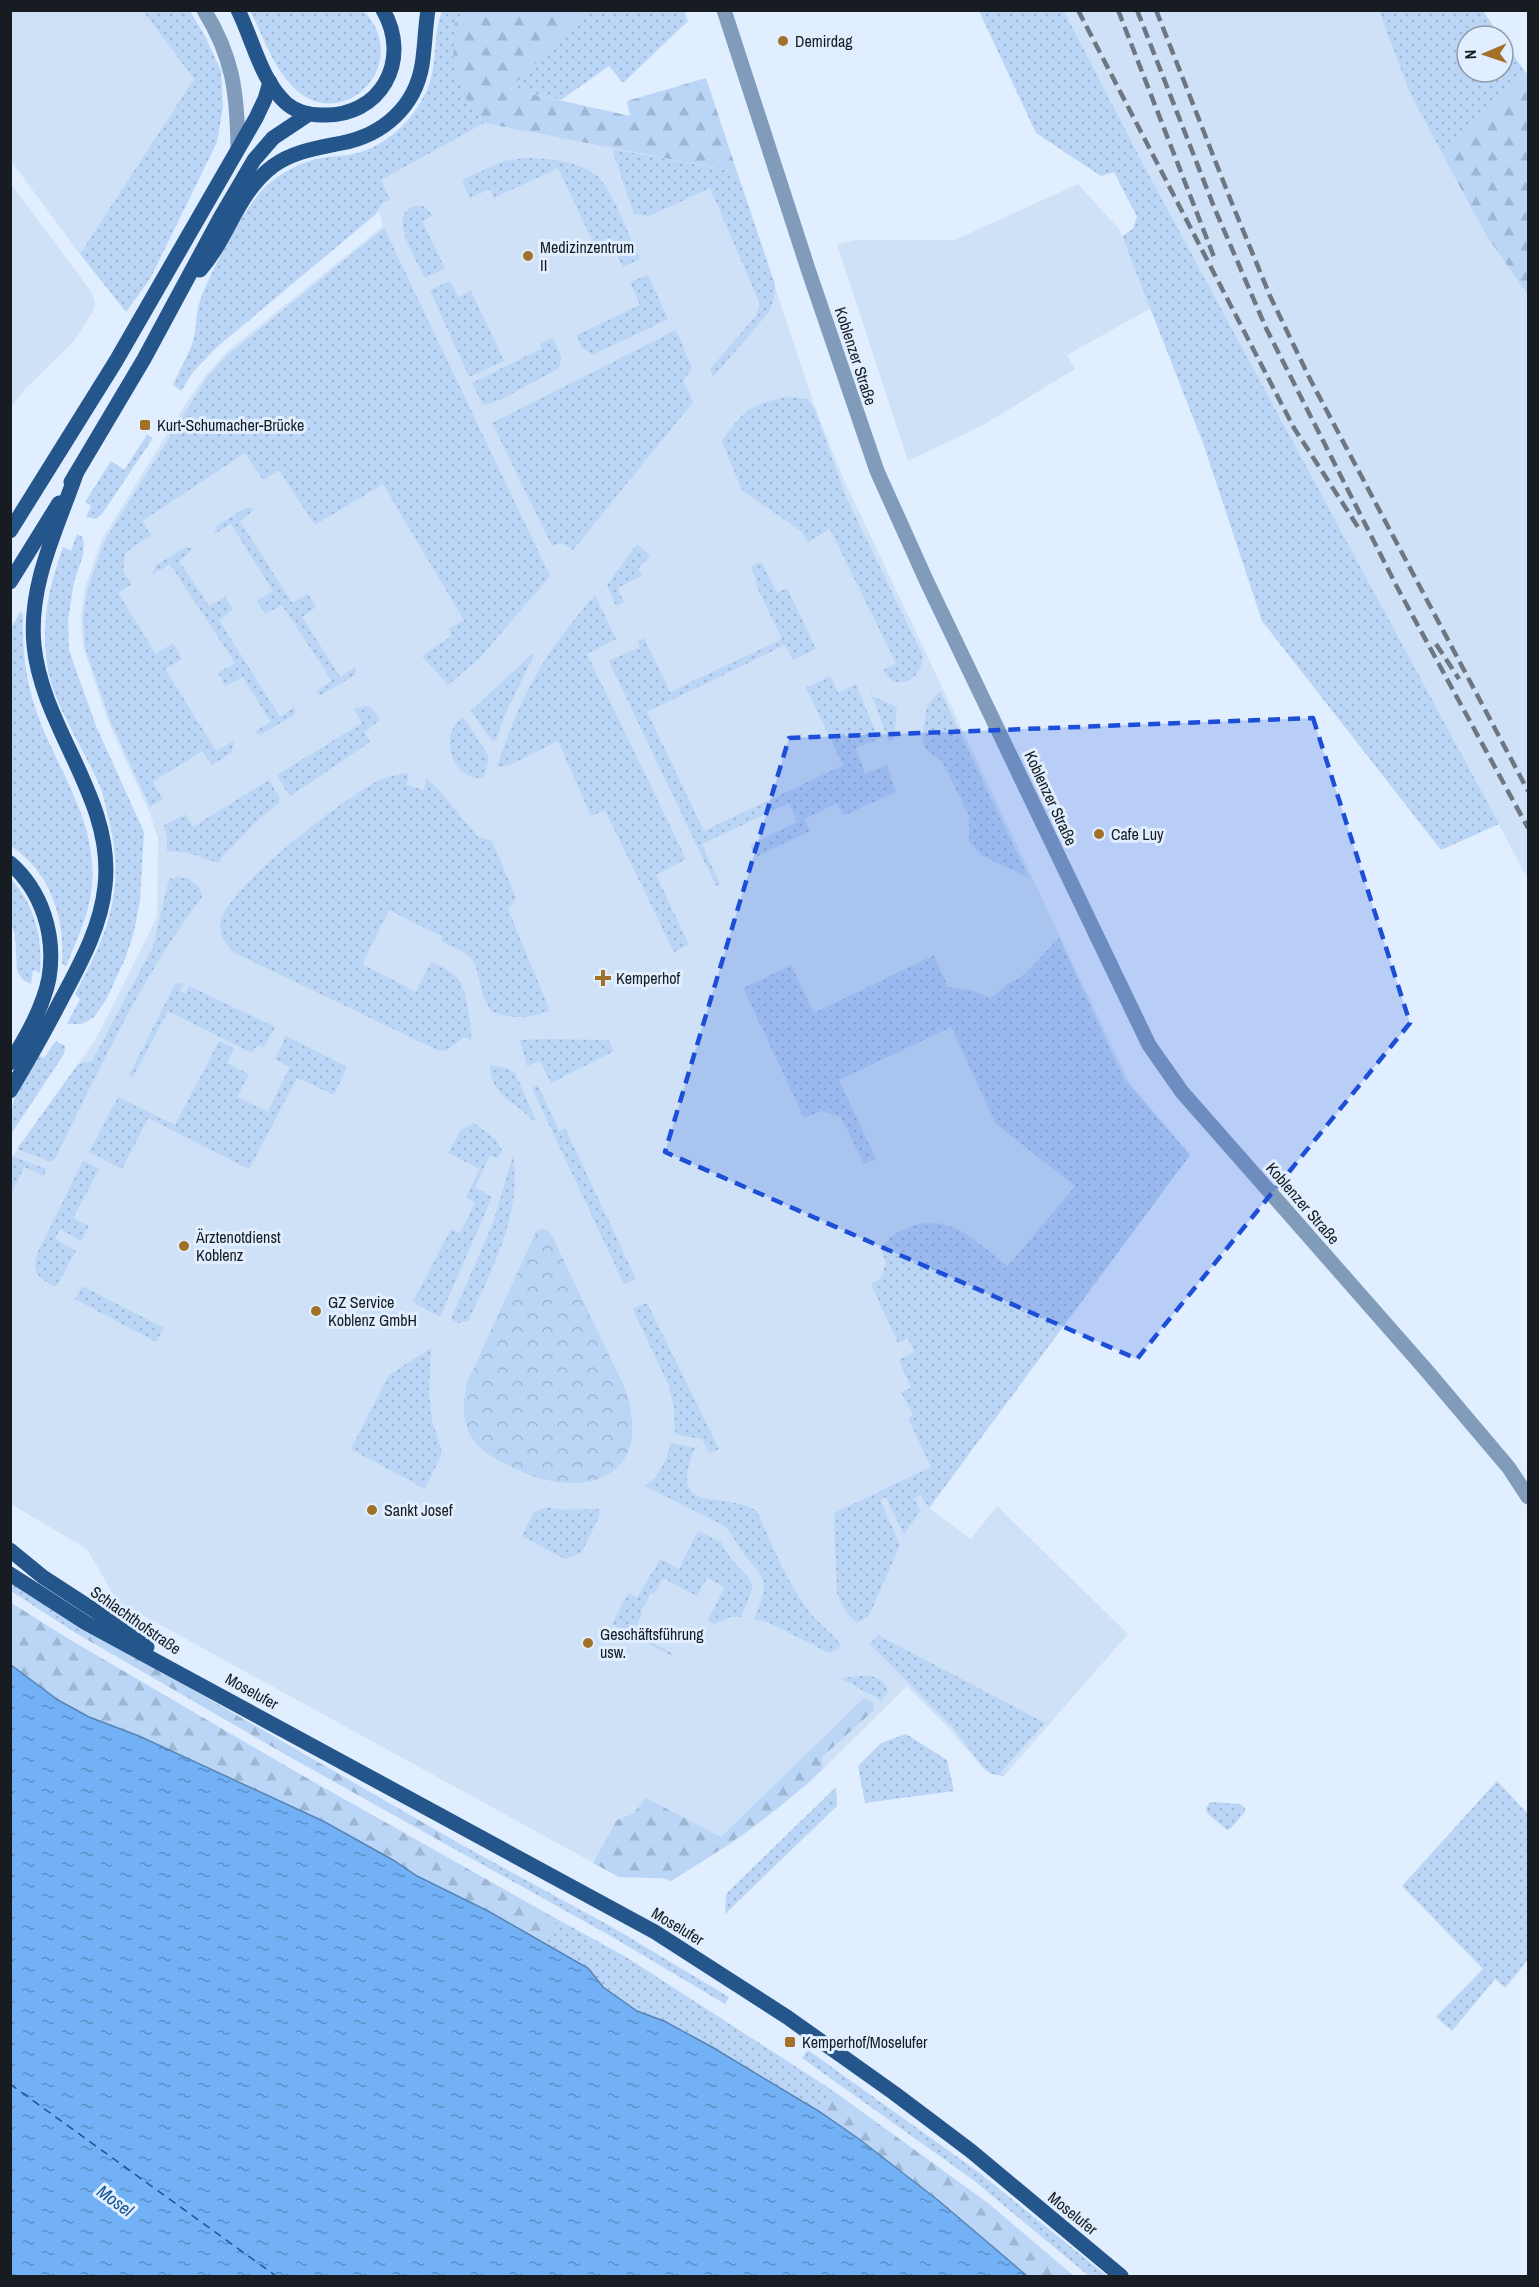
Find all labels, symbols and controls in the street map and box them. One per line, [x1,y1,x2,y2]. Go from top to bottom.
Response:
north arrow [1455,24,1515,84]
place label: Demirdag [795,30,853,52]
marker: Demirdag [776,34,790,48]
text: N [1459,49,1481,60]
place label: Medizinzentrum II [540,236,634,276]
marker: Medizinzentrum II [521,249,535,263]
street label: Koblenzer Straße [830,304,882,408]
place label: Kurt-Schumacher-Brücke [157,414,304,436]
marker: Kurt-Schumacher-Brücke [138,418,152,432]
street label: Koblenzer Straße [1019,747,1083,849]
place label: Cafe Luy [1111,823,1164,845]
marker: Cafe Luy [1092,827,1106,841]
place label: Kemperhof [616,967,681,989]
marker: Kemperhof [594,969,612,987]
street label: Koblenzer Straße [1261,1157,1345,1249]
place label: Ärztenotdienst Koblenz [195,1226,281,1266]
marker: Ärztenotdienst Koblenz [177,1239,191,1253]
place label: GZ Service Koblenz GmbH [328,1291,417,1331]
marker: GZ Service Koblenz GmbH [309,1304,323,1318]
place label: Sankt Josef [384,1499,453,1521]
marker: Sankt Josef [365,1503,379,1517]
street label: Schlachthofstraße [86,1581,186,1659]
place label: Geschäftsführung usw. [600,1623,704,1663]
marker: Geschäftsführung usw. [581,1636,595,1650]
street label: Moselufer [221,1667,283,1715]
street label: Moselufer [648,1902,709,1951]
place label: Kemperhof/Moselufer [802,2031,928,2053]
marker: Kemperhof/Moselufer [783,2035,797,2049]
water label: Mosel [92,2179,139,2223]
street label: Moselufer [1044,2186,1103,2240]

